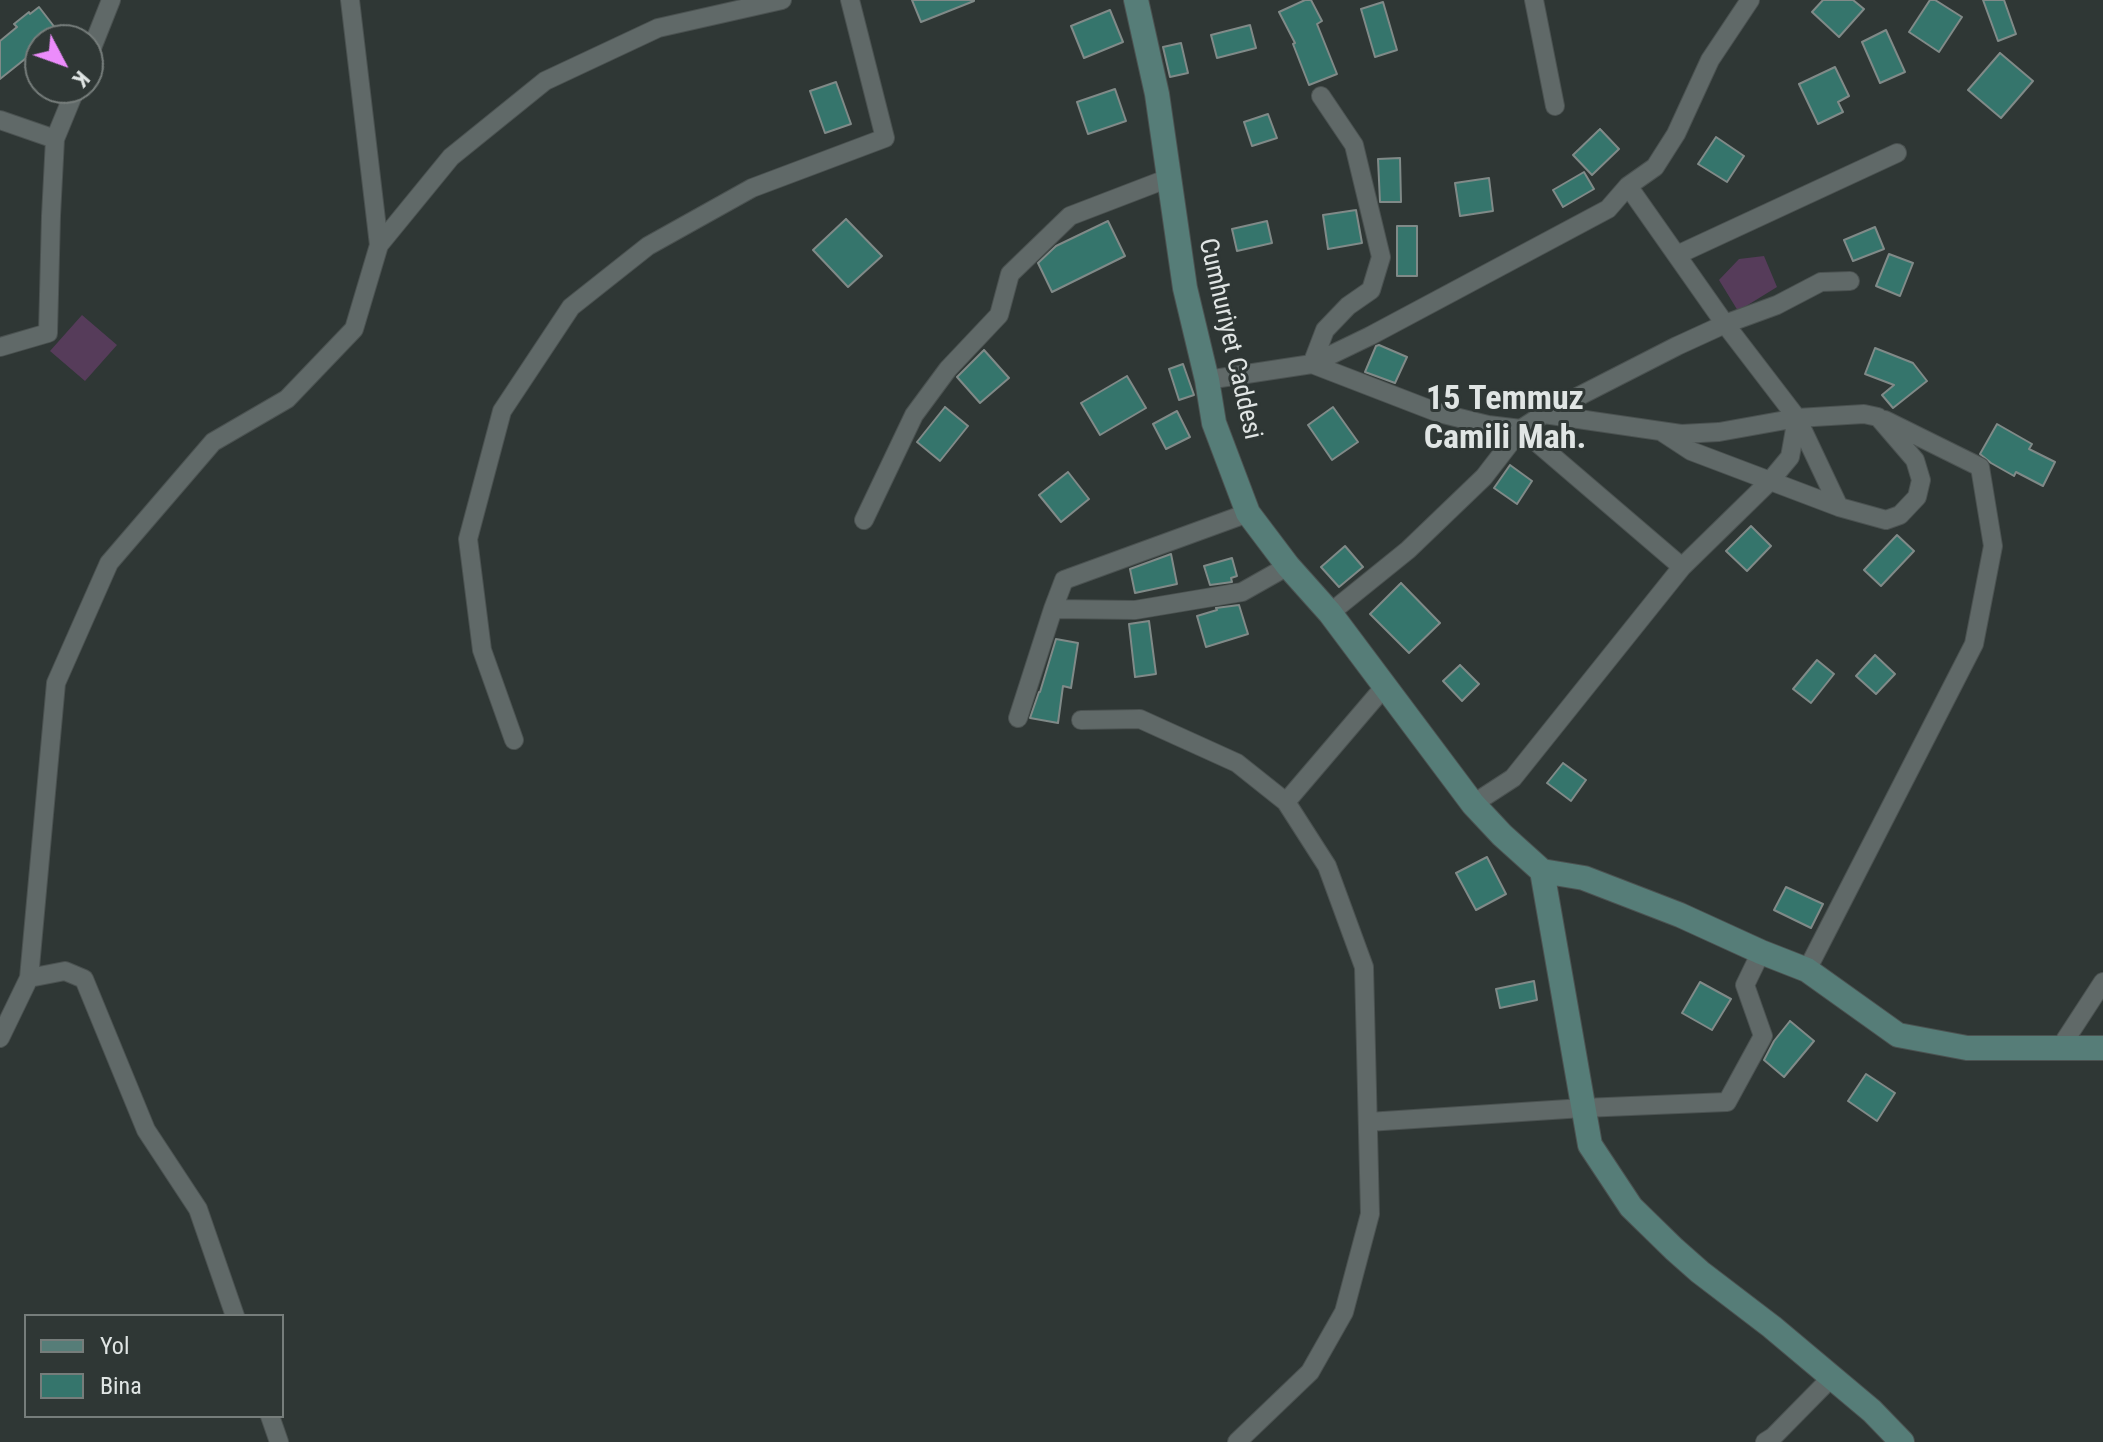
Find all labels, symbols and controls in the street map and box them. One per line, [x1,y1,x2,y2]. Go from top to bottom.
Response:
north arrow [24,24,104,104]
text: K [68,66,94,92]
street label: Cumhuriyet Caddesi [1191,235,1267,443]
district label: 15 Temmuz Camili Mah. [1424,380,1586,460]
legend [24,1314,284,1418]
text: Yol [100,1332,129,1360]
text: Bina [100,1372,142,1400]

